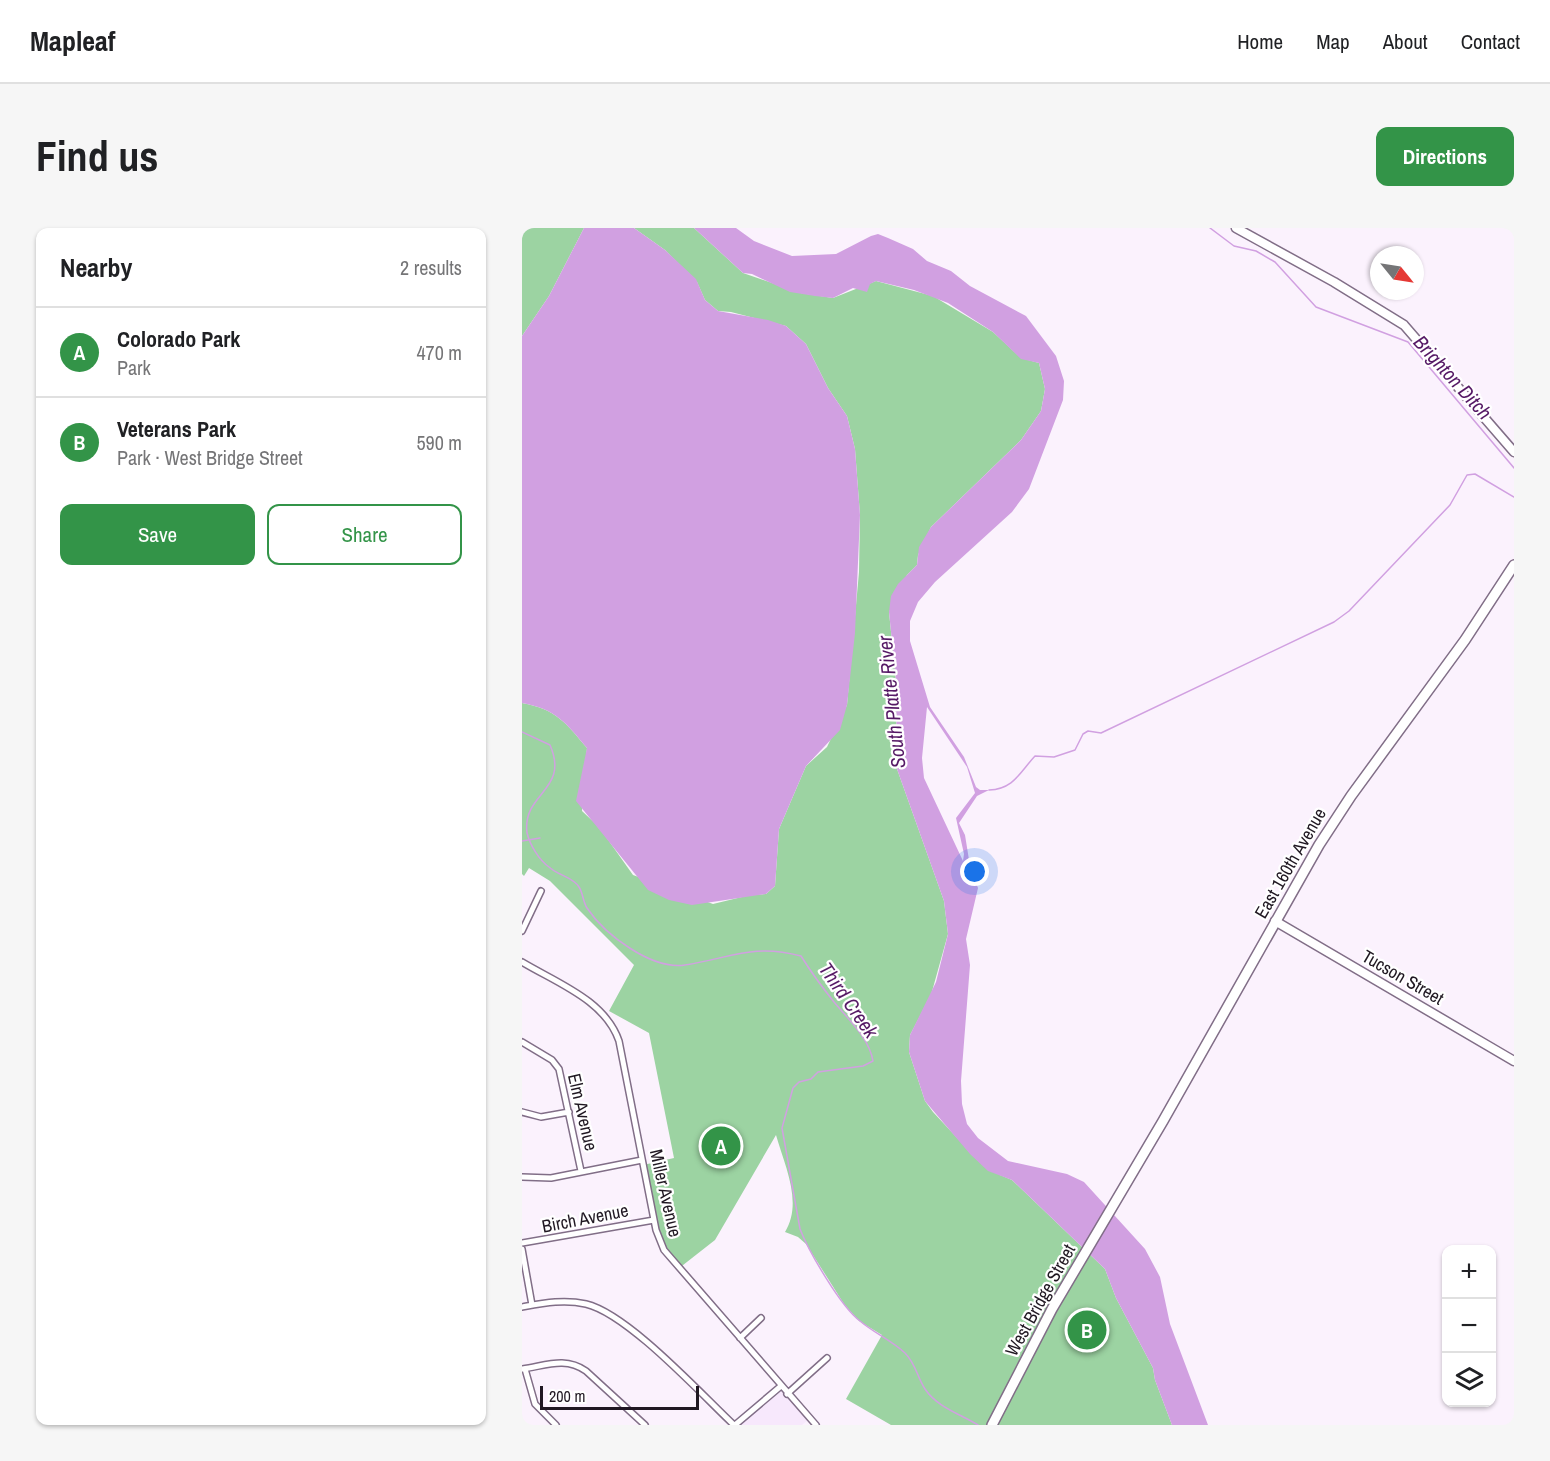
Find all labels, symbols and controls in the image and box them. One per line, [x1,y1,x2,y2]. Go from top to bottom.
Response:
text: Mapleaf [30,22,115,60]
text: Home [1237,27,1283,56]
text: Map [1316,27,1350,56]
text: About [1383,27,1428,56]
text: Contact [1461,27,1520,56]
button: Directions [1376,127,1514,186]
text: Find us [36,128,158,184]
north arrow [1370,246,1424,300]
text: Nearby [60,250,132,285]
text: 2 results [400,254,462,281]
text: Colorado Park [117,324,240,354]
water label: Brighton Ditch [1408,329,1498,425]
text: A [74,339,85,366]
text: 470 m [416,339,462,366]
text: Park [117,354,151,381]
text: Veterans Park [117,414,236,444]
text: B [74,429,85,456]
text: 590 m [416,429,462,456]
text: Park · West Bridge Street [117,444,303,471]
button: Save [60,504,255,565]
button: Share [267,504,462,565]
water label: South Platte River [871,634,911,770]
street label: East 160th Avenue [1248,803,1332,923]
your location [960,857,989,886]
street label: Tucson Street [1358,944,1448,1010]
water label: Third Creek [813,957,885,1044]
street label: Elm Avenue [562,1071,604,1153]
pin: A [702,1124,740,1168]
street label: Miller Avenue [644,1147,688,1239]
street label: Birch Avenue [540,1197,630,1239]
street label: West Bridge Street [999,1240,1081,1360]
map controls [1442,1245,1496,1407]
button: + [1442,1245,1496,1299]
button: − [1442,1299,1496,1353]
pin: B [1068,1308,1106,1352]
button: layers [1442,1353,1496,1407]
scale bar [540,1383,699,1410]
text: 200 m [549,1385,585,1407]

